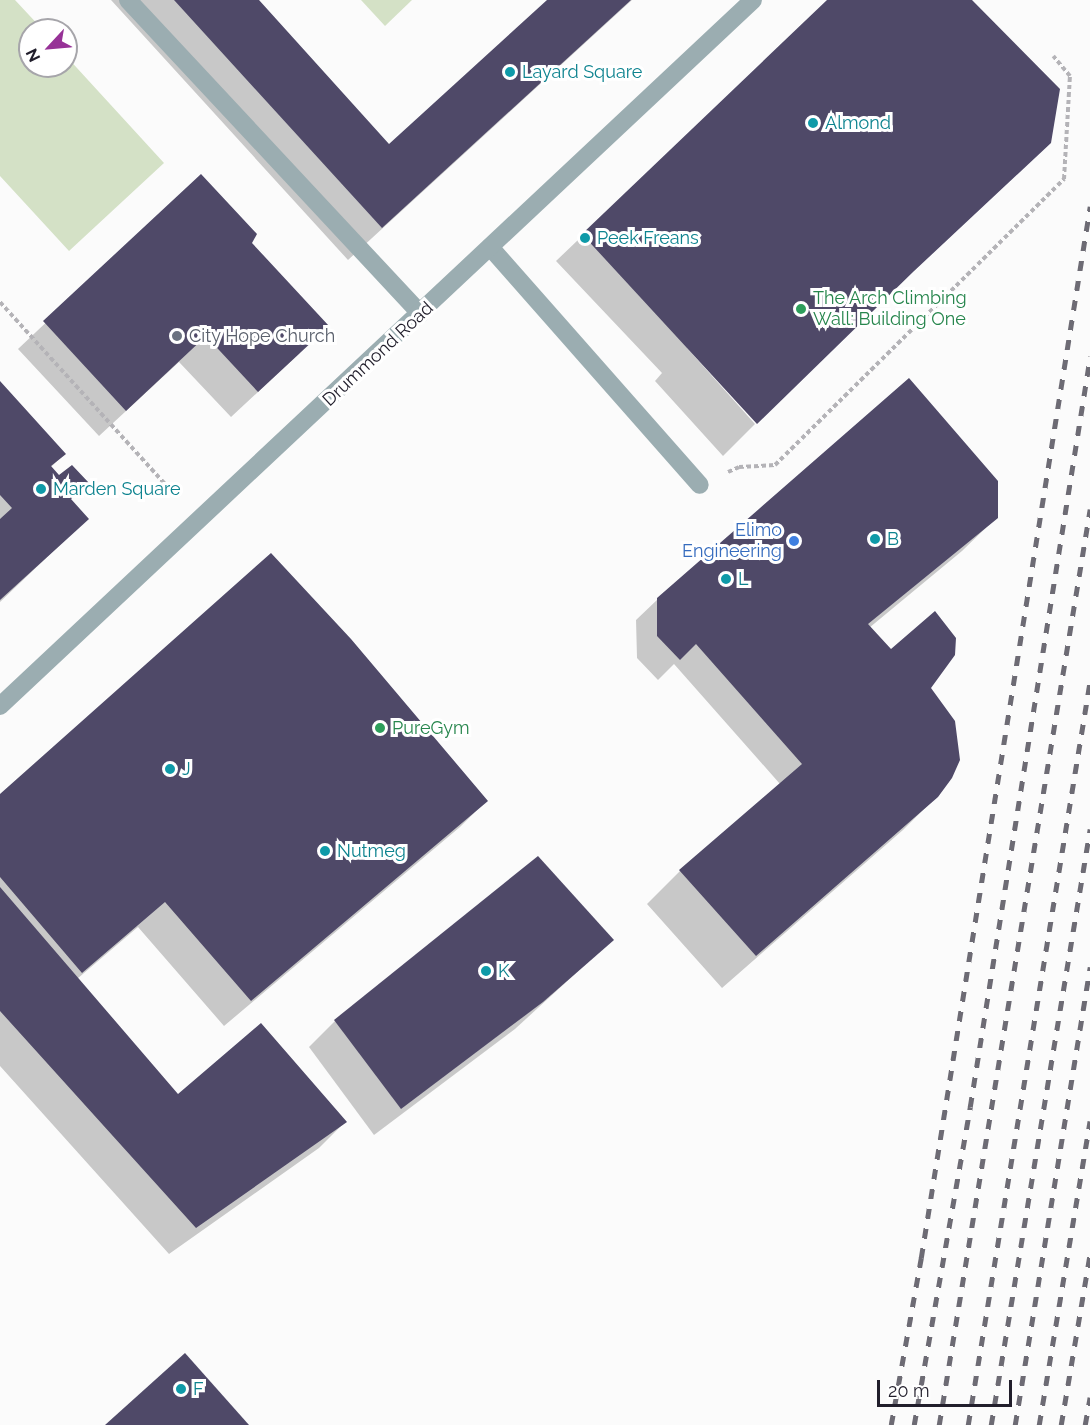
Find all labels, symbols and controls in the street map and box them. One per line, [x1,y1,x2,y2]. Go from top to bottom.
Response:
north arrow [18,18,78,78]
text: N [22,46,44,65]
place label: Layard Square [522,61,642,83]
marker: Layard Square [503,65,517,79]
place label: Almond [825,112,891,134]
marker: Almond [806,116,820,130]
place label: Peek Freans [597,227,699,249]
marker: Peek Freans [578,231,592,245]
place label: The Arch Climbing Wall: Building One [813,288,967,330]
street label: Drummond Road [318,297,438,411]
marker: The Arch Climbing Wall: Building One [794,302,808,316]
place label: City Hope Church [189,325,336,347]
marker: City Hope Church [170,329,184,343]
place label: Marden Square [53,478,181,500]
marker: Marden Square [34,482,48,496]
place label: Elimo Engineering [682,520,782,562]
place label: B [887,528,899,550]
marker: B [868,532,882,546]
marker: Elimo Engineering [787,534,801,548]
place label: L [738,568,748,590]
marker: L [719,572,733,586]
place label: PureGym [392,717,469,739]
marker: PureGym [373,721,387,735]
place label: J [182,758,191,780]
marker: J [163,762,177,776]
place label: Nutmeg [337,840,406,862]
marker: Nutmeg [318,844,332,858]
place label: K [498,960,510,982]
marker: K [479,964,493,978]
scale bar [880,1368,1015,1406]
place label: F [193,1378,204,1400]
text: 20 m [888,1380,930,1401]
marker: F [174,1382,188,1396]

